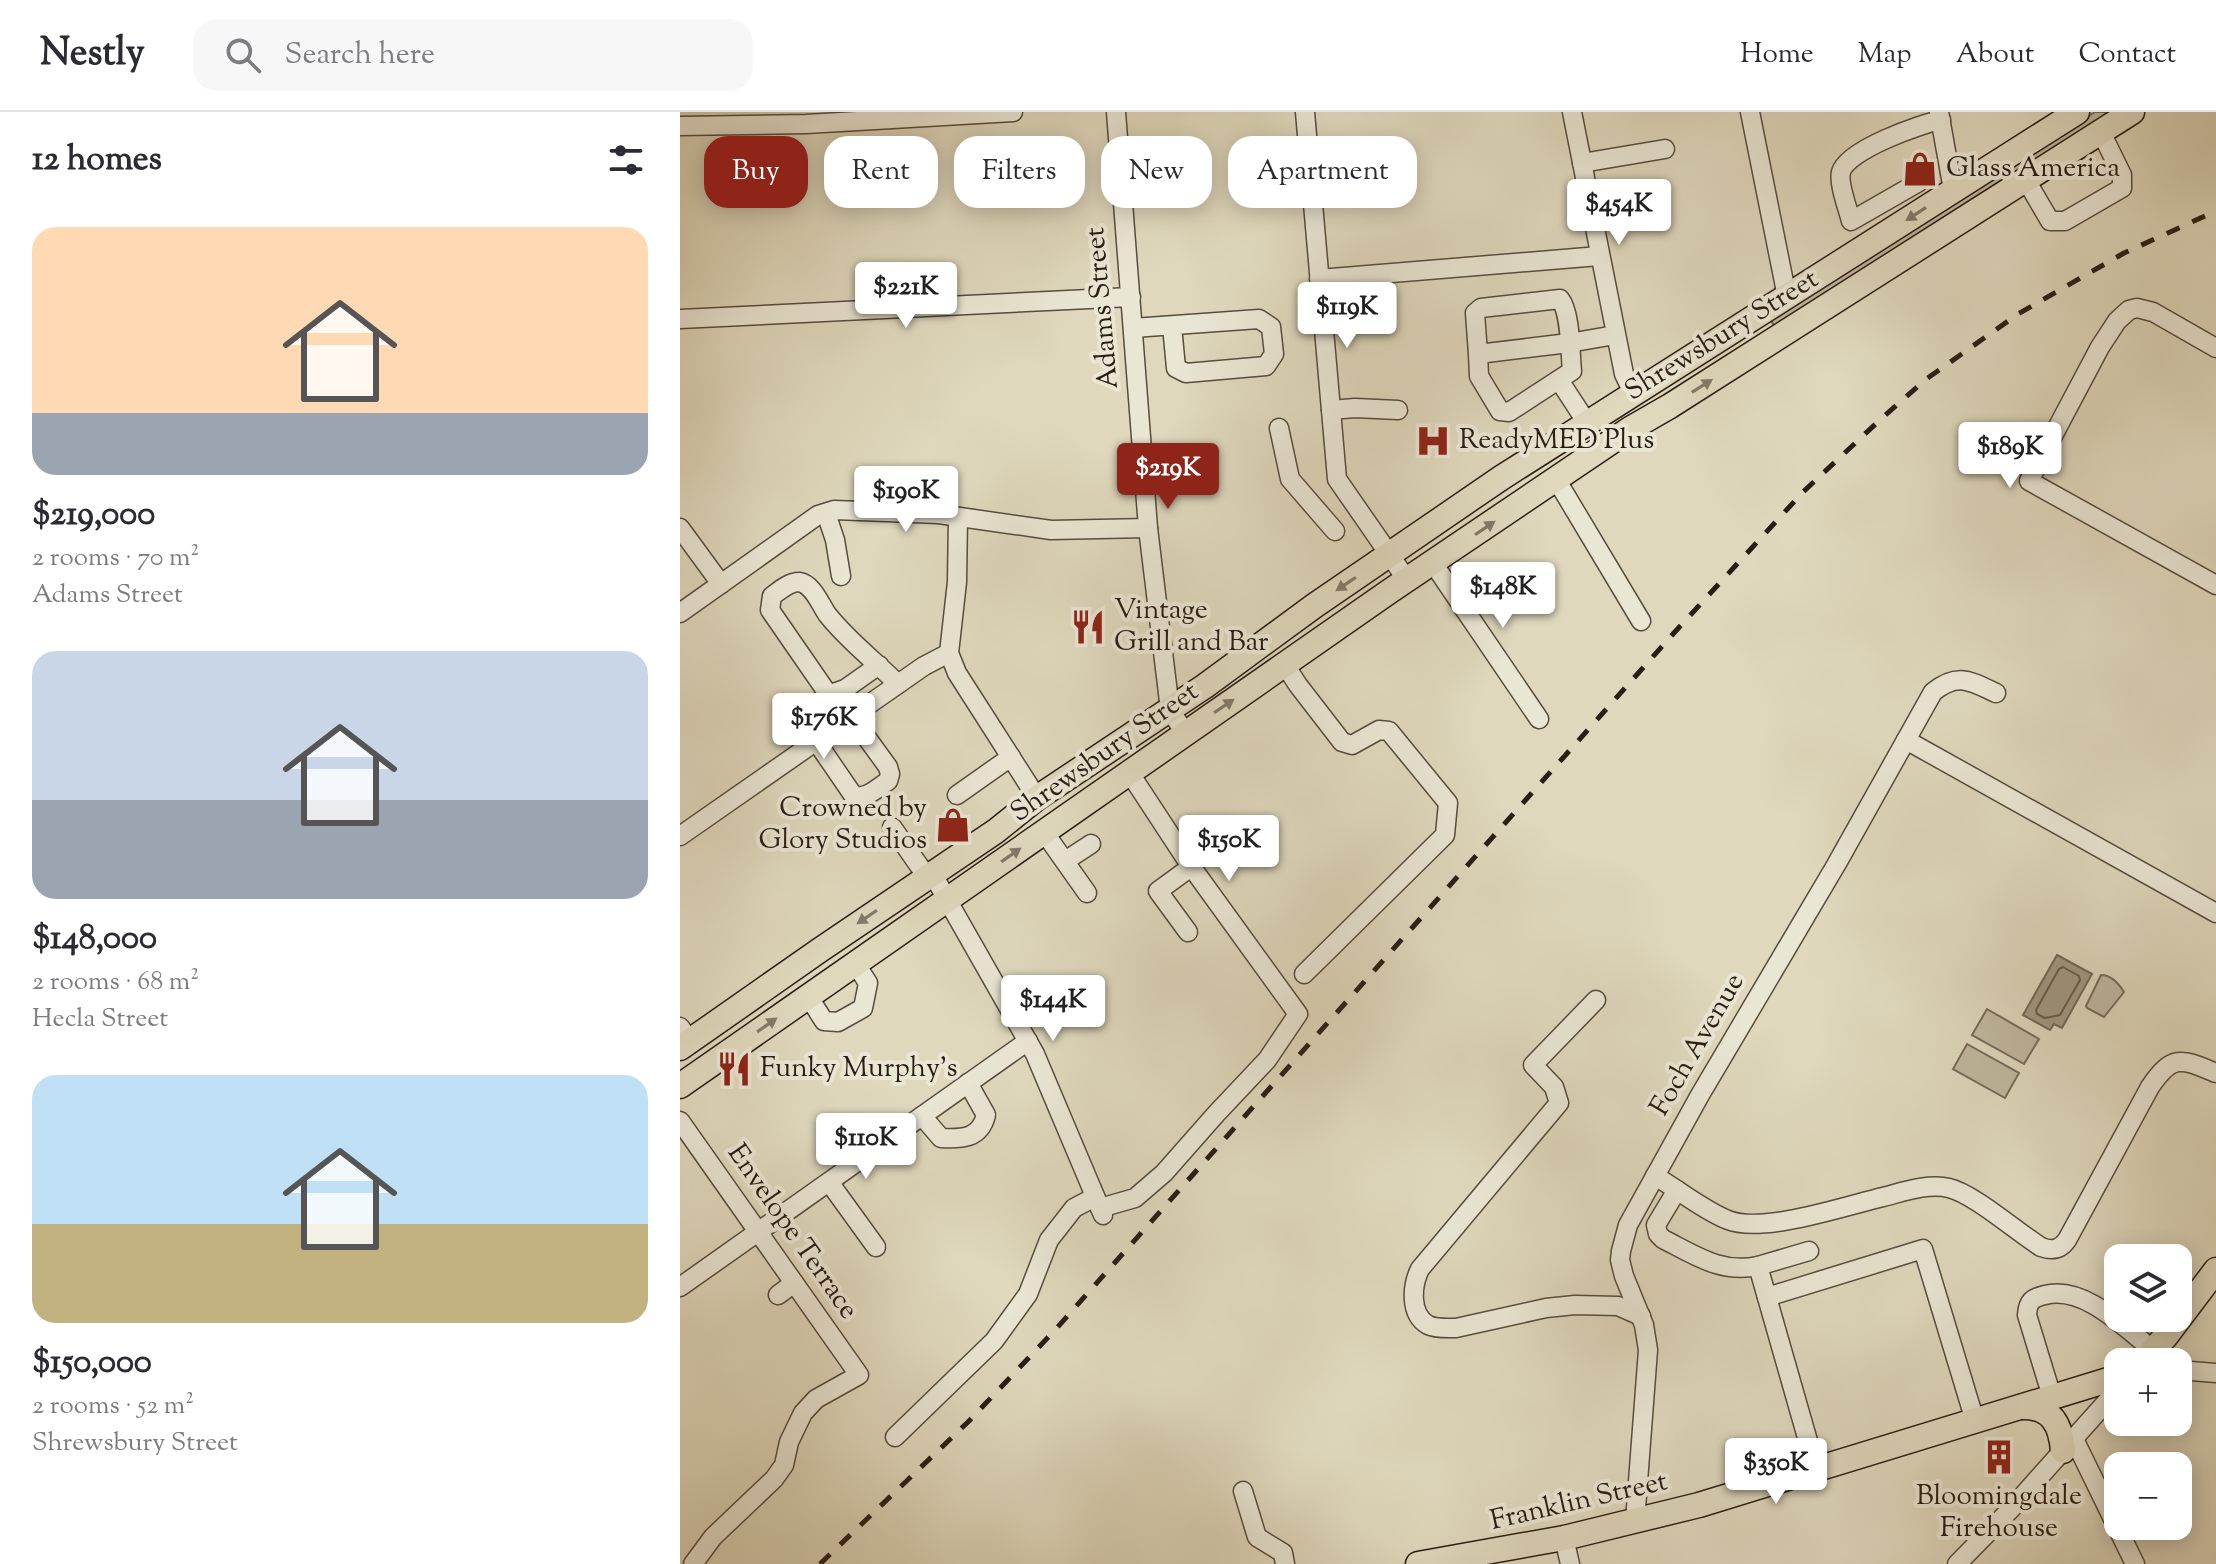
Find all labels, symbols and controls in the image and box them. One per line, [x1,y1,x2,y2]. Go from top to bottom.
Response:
search box [193,19,753,91]
text: Nestly [40,28,145,82]
icon: search [221,33,265,77]
text: Search here [285,34,435,77]
text: Home [1740,35,1814,75]
text: Map [1858,35,1912,75]
text: About [1956,35,2034,75]
text: Contact [2078,35,2176,75]
text: 12 homes [32,136,162,185]
chip: Buy [704,136,808,208]
chip: Rent [824,136,938,208]
chip: Filters [954,136,1085,208]
chip: New [1101,136,1212,208]
chip: Apartment [1228,136,1417,208]
icon: filters [604,138,648,182]
place label: Glass America [1946,149,2120,189]
shop icon: Glass America [1901,150,1939,188]
pin: $454K [1563,179,1675,247]
text: $454K [1585,186,1653,223]
one-way arrow [1905,206,1927,220]
street label: Adams Street [1076,225,1130,391]
street label: Shrewsbury Street [1617,260,1827,412]
pin: $221K [850,262,962,330]
text: $221K [873,269,939,306]
icon: home [268,279,412,423]
pin: $119K [1291,282,1403,350]
text: $119K [1316,289,1378,326]
one-way arrow [1692,378,1713,393]
place label: ReadyMED Plus [1459,421,1654,461]
hospital icon: ReadyMED Plus [1414,422,1452,460]
pin: $189K [1954,422,2066,490]
text: $189K [1976,429,2044,466]
pin: $219K [1112,443,1224,511]
text: $219K [1135,450,1201,487]
pin: $190K [850,466,962,534]
text: $190K [872,473,940,510]
text: $219,000 [32,491,155,540]
one-way arrow [1474,521,1496,536]
text: 2 rooms · 70 m² [32,540,199,577]
pin: $148K [1447,562,1559,630]
text: $148K [1469,569,1537,606]
one-way arrow [1335,576,1356,591]
text: Adams Street [32,577,183,614]
place label: Vintage Grill and Bar [1114,591,1269,663]
restaurant icon: Vintage Grill and Bar [1069,608,1107,646]
street label: Shrewsbury Street [1003,673,1208,833]
pin: $176K [768,693,880,761]
one-way arrow [1214,699,1235,714]
text: $176K [790,700,858,737]
icon: home [268,703,412,847]
place label: Crowned by Glory Studios [758,789,927,861]
shop icon: Crowned by Glory Studios [934,806,972,844]
pin: $150K [1173,815,1285,883]
text: $150K [1197,822,1261,859]
one-way arrow [1000,848,1021,863]
one-way arrow [857,909,878,924]
text: $148,000 [32,915,157,964]
text: 2 rooms · 68 m² [32,964,199,1001]
street label: Foch Avenue [1641,966,1755,1124]
pin: $144K [997,975,1109,1043]
text: $144K [1019,982,1087,1019]
text: Hecla Street [32,1001,168,1038]
one-way arrow [756,1018,777,1033]
place label: Funky Murphy's [760,1049,957,1089]
restaurant icon: Funky Murphy's [715,1050,753,1088]
pin: $110K [810,1113,922,1181]
text: $110K [834,1120,898,1157]
icon: home [268,1127,412,1271]
street label: Envelope Terrace [717,1136,867,1328]
map controls [2104,1244,2192,1540]
button: layers [2104,1244,2192,1332]
text: $150,000 [32,1339,152,1388]
button: + [2104,1348,2192,1436]
text: 2 rooms · 52 m² [32,1388,194,1425]
text: Shrewsbury Street [32,1425,238,1462]
pin: $350K [1720,1438,1832,1506]
building icon: Bloomingdale Firehouse [1980,1438,2018,1476]
text: $350K [1743,1445,1809,1482]
button: − [2104,1452,2192,1540]
street label: Franklin Street [1486,1462,1672,1542]
place label: Bloomingdale Firehouse [1916,1477,2082,1549]

